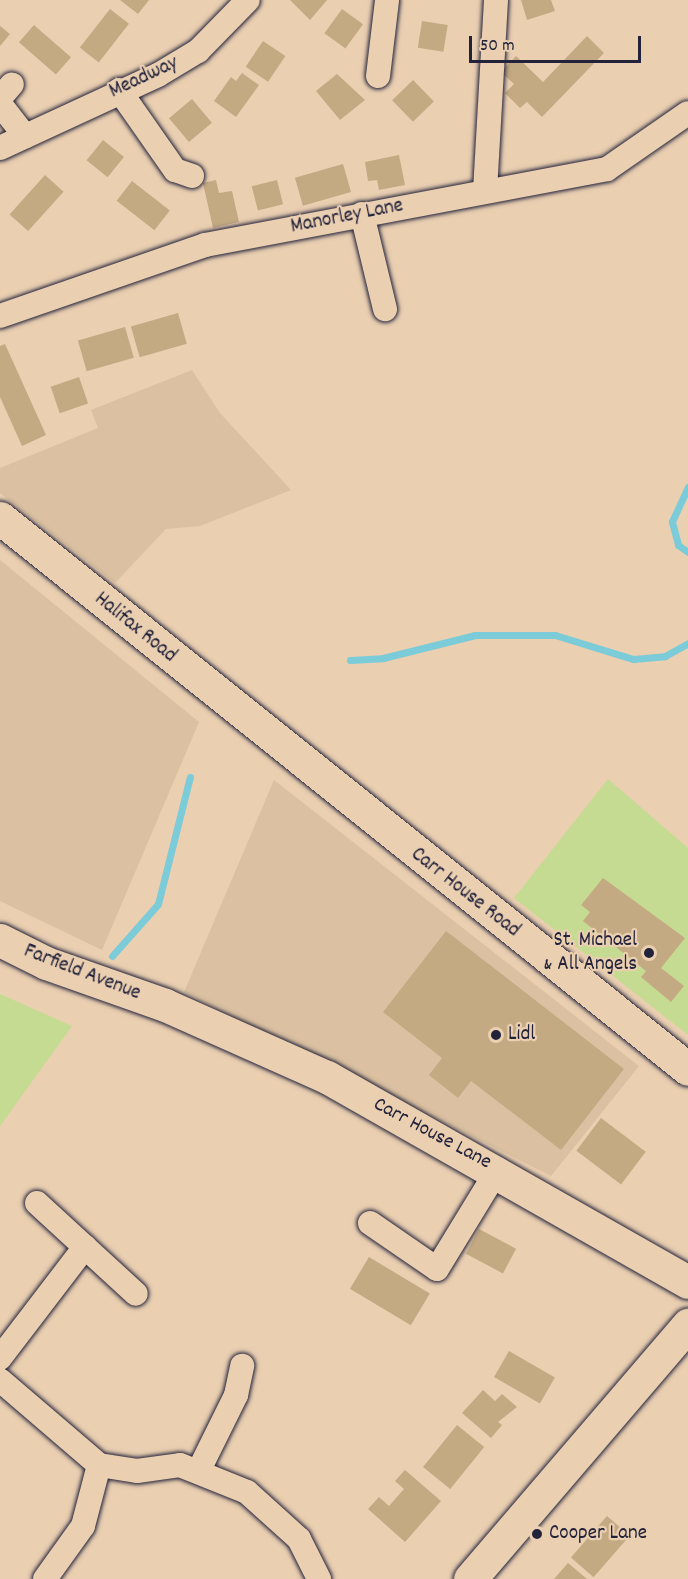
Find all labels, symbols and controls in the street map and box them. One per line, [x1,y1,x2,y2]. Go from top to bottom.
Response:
scale bar [472,24,644,62]
text: 50 m [480,34,515,59]
street label: Meadway [106,51,182,105]
street label: Manorley Lane [289,194,405,240]
street label: Halifax Road [89,587,181,669]
street label: Carr House Road [405,842,525,944]
place label: St. Michael & All Angels [543,928,637,978]
street label: Farfield Avenue [20,939,144,1007]
marker: St. Michael & All Angels [642,946,656,960]
place label: Lidl [508,1022,535,1048]
marker: Lidl [489,1028,503,1042]
street label: Carr House Lane [369,1092,495,1176]
place label: Cooper Lane [549,1521,647,1547]
marker: Cooper Lane [530,1527,544,1541]

